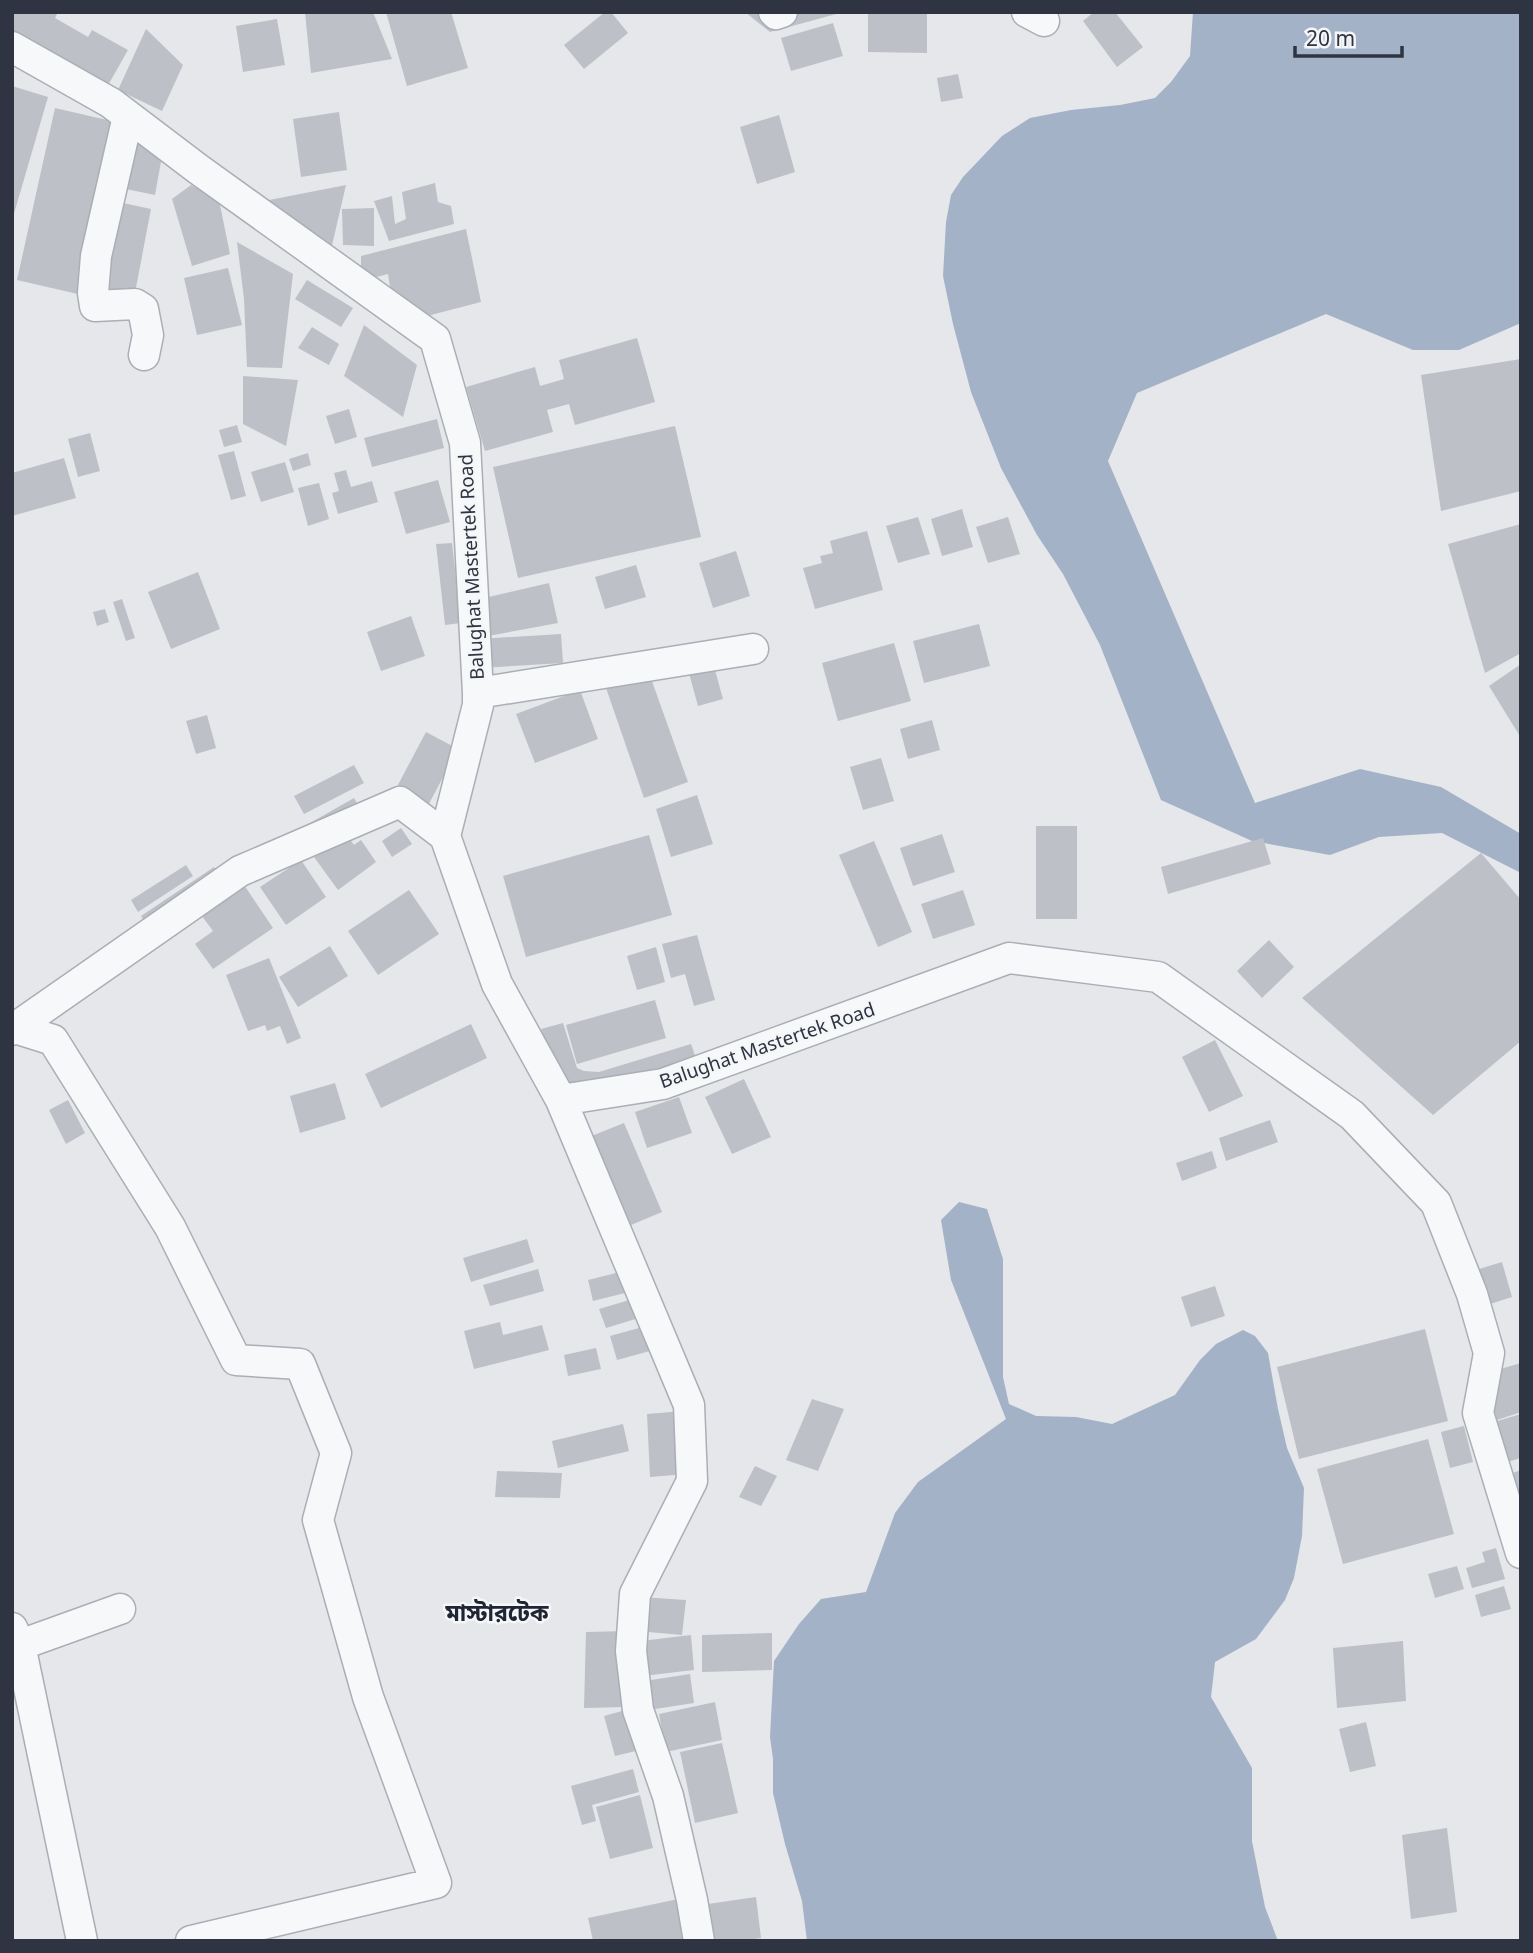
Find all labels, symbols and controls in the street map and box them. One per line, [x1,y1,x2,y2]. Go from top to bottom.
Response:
scale bar [1295,14,1402,58]
text: 20 m [1306,24,1355,52]
street label: Balughat Mastertek Road [452,453,490,681]
street label: Balughat Mastertek Road [656,996,878,1094]
district label: মাস্টারটেক [444,1596,549,1628]

